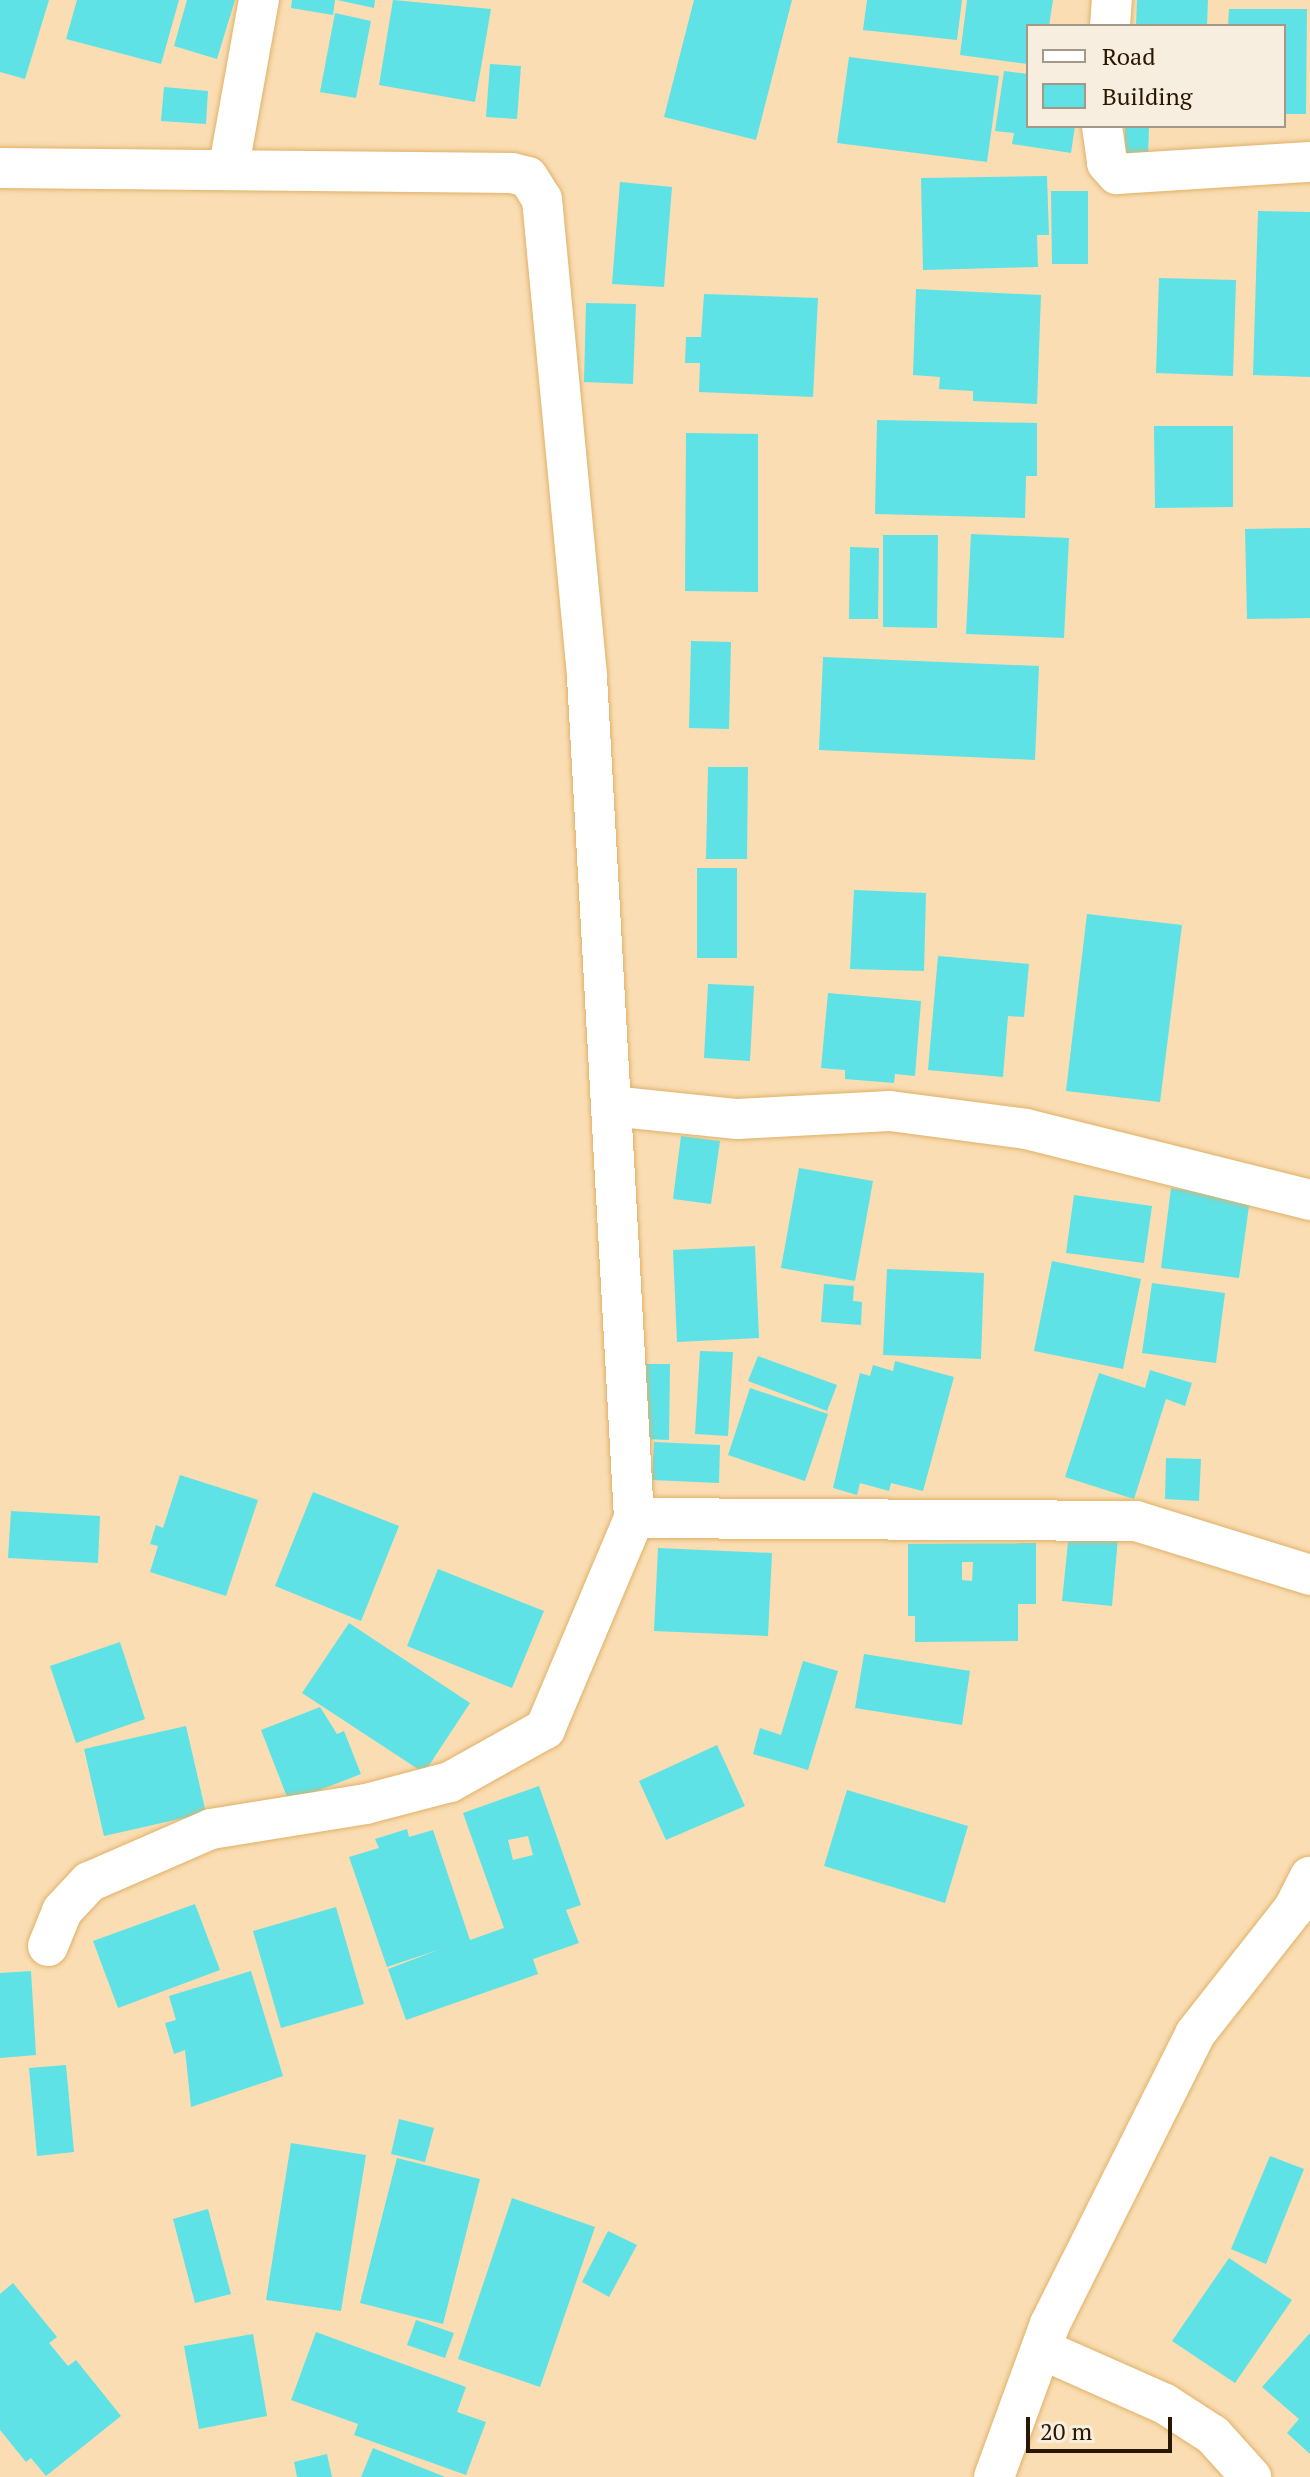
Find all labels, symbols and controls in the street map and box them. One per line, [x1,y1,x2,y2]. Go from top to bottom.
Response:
legend [1026,24,1286,128]
text: Road [1102,40,1156,72]
text: Building [1102,80,1192,112]
scale bar [1030,2401,1176,2451]
text: 20 m [1040,2415,1092,2447]

